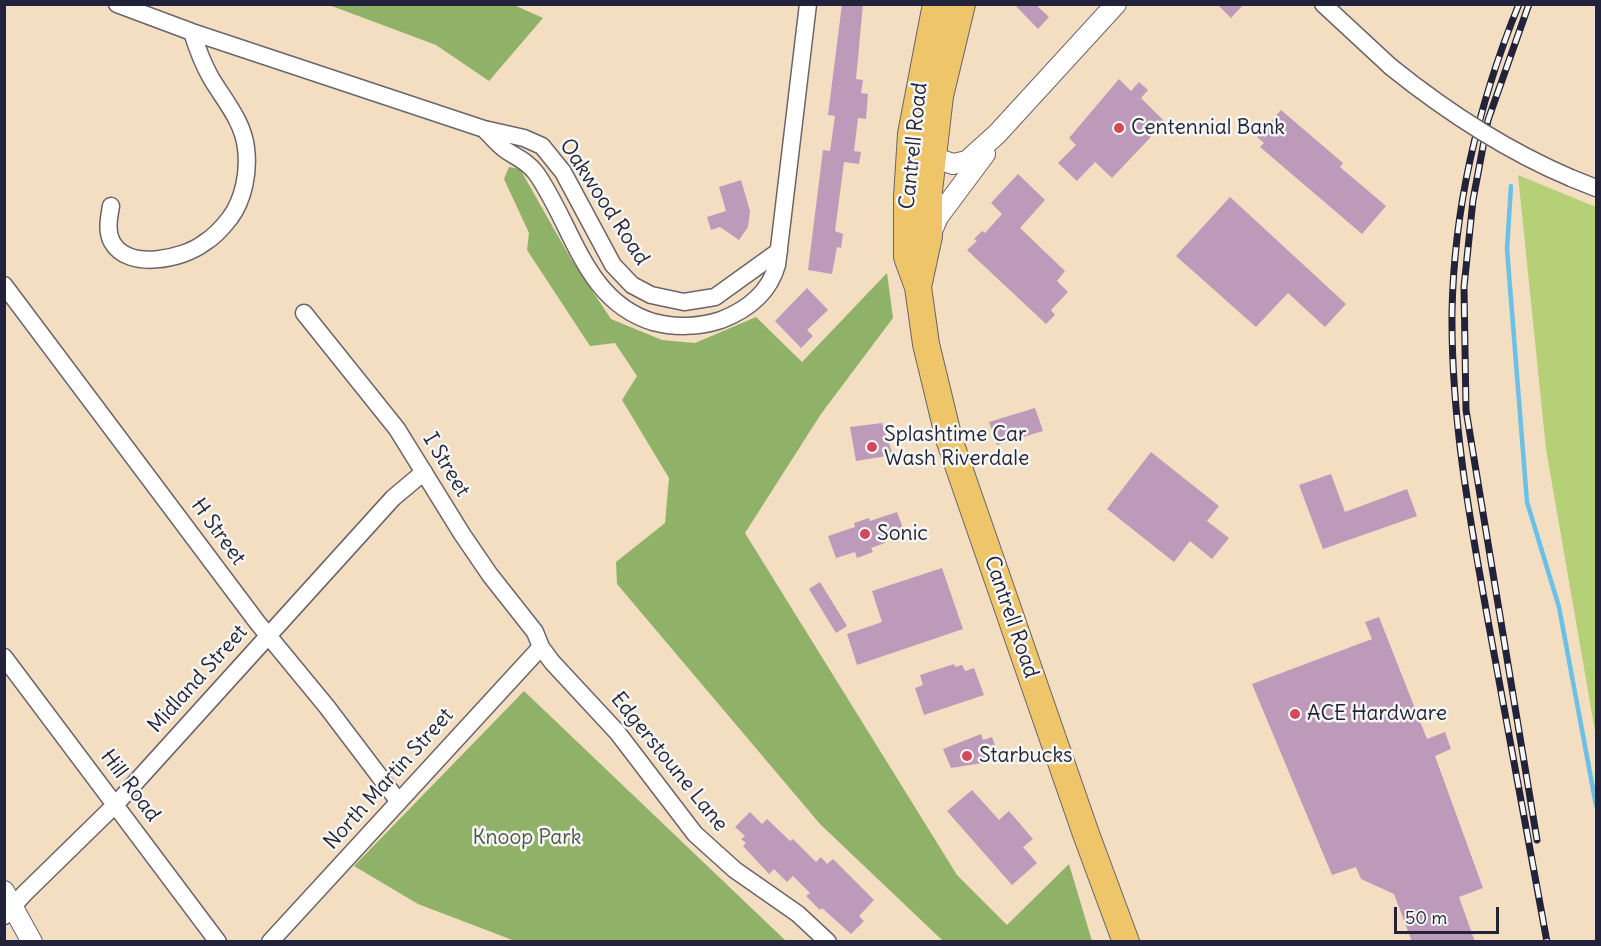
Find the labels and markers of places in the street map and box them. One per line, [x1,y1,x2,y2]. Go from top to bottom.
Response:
place label: Centennial Bank [1131,115,1285,141]
marker: Centennial Bank [1112,121,1126,135]
place label: Splashtime Car Wash Riverdale [884,422,1029,472]
marker: Splashtime Car Wash Riverdale [865,440,879,454]
place label: Sonic [877,521,928,547]
marker: Sonic [858,527,872,541]
place label: ACE Hardware [1307,701,1447,727]
marker: ACE Hardware [1288,707,1302,721]
place label: Starbucks [979,743,1073,769]
marker: Starbucks [960,749,974,763]

